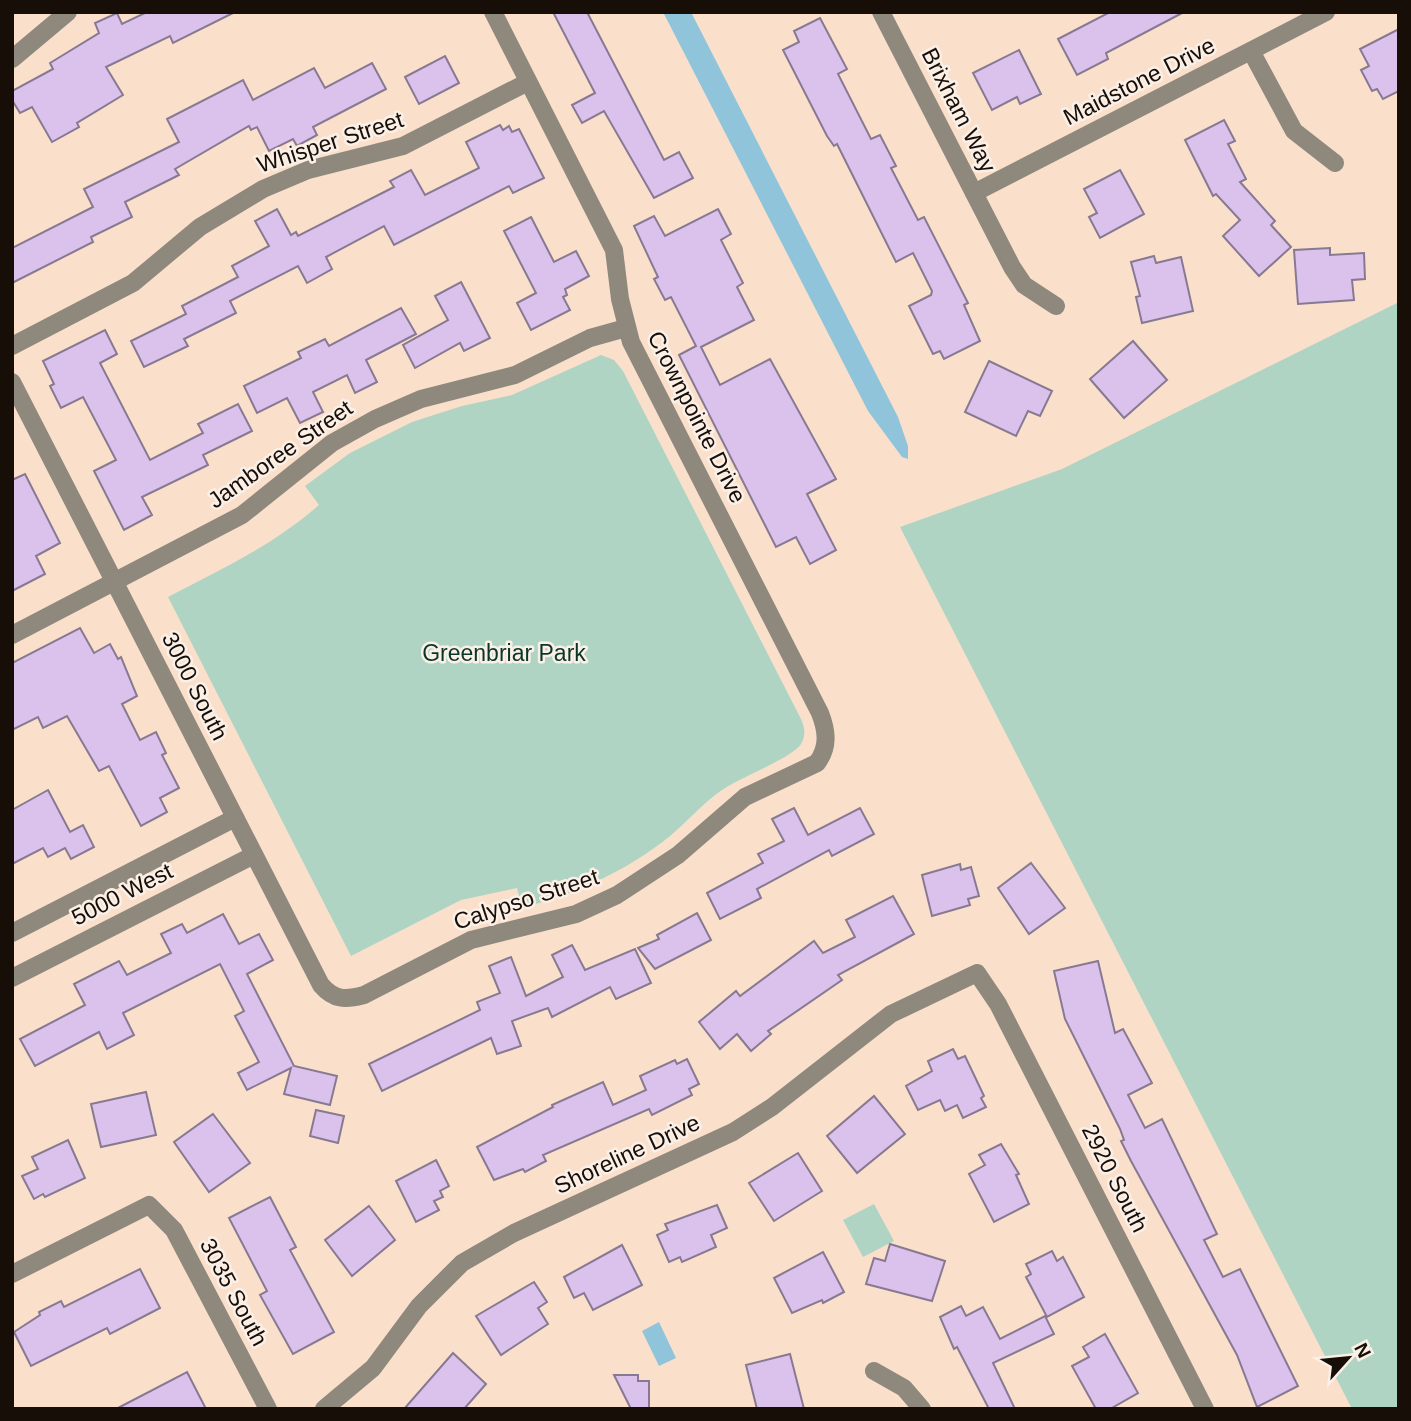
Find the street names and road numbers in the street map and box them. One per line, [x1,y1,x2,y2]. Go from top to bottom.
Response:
street label: Maidstone Drive [1059,32,1219,130]
street label: Brixham Way [917,44,1002,177]
street label: Whisper Street [254,106,407,178]
street label: Crownpointe Drive [642,327,752,507]
street label: Jamboree Street [203,394,358,513]
street label: 3000 South [157,628,233,744]
street label: 5000 West [67,857,177,930]
street label: Calypso Street [450,863,602,935]
street label: Shoreline Drive [550,1109,704,1199]
street label: 2920 South [1077,1120,1153,1236]
street label: 3035 South [195,1234,273,1350]

